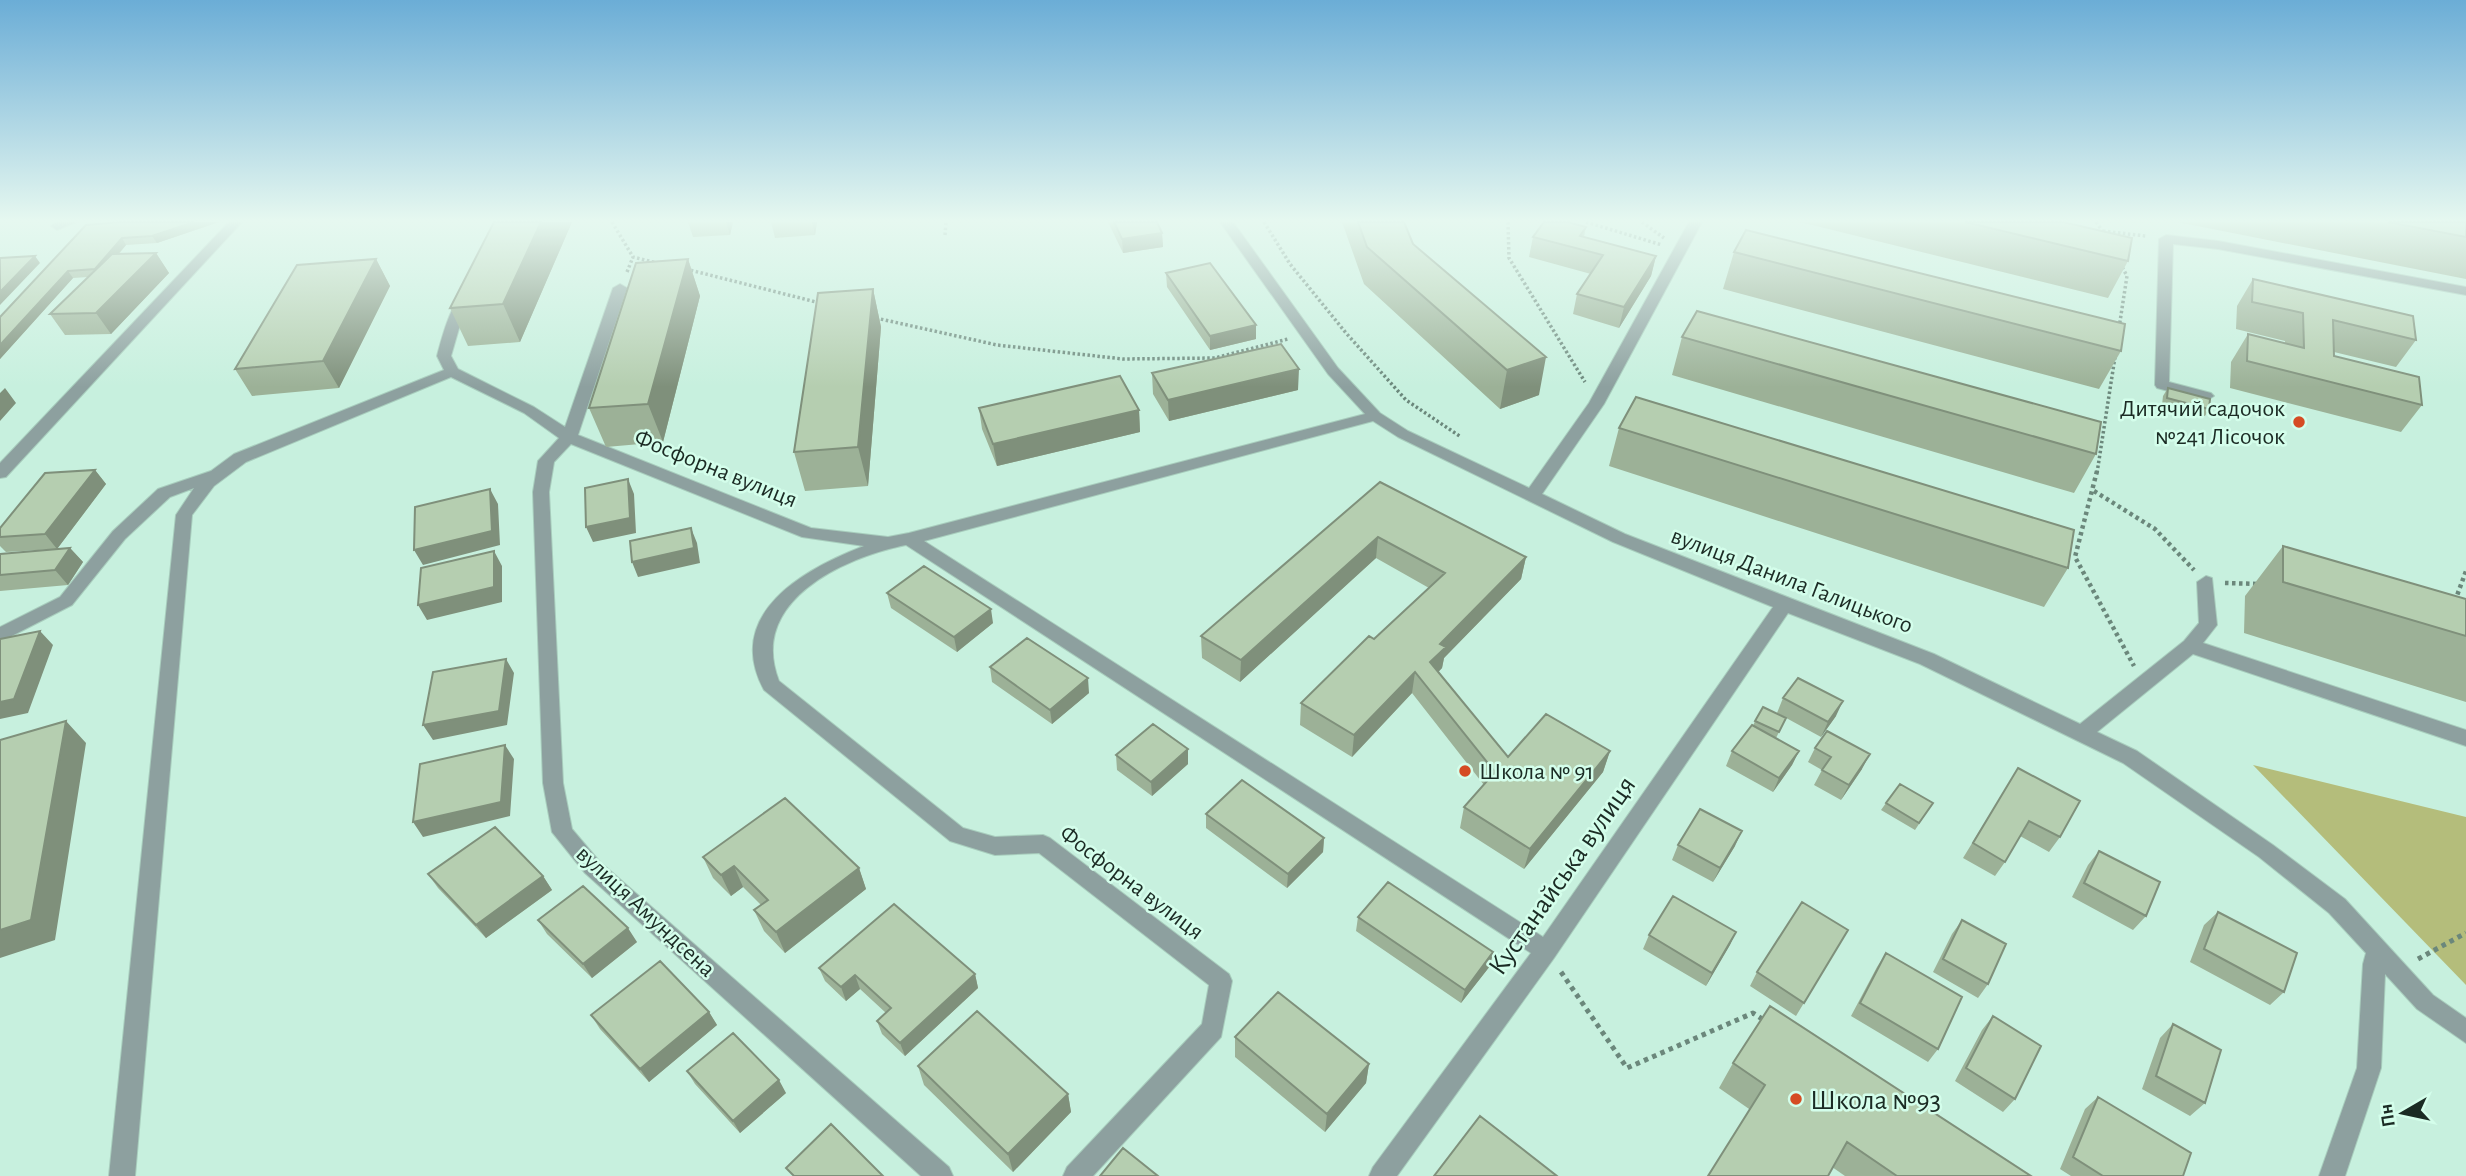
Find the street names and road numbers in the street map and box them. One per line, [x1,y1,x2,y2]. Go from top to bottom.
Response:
street label: Фосфорна вулиця [631,425,800,513]
street label: вулиця Данила Галицького [1667,524,1916,638]
street label: Кустанайська вулиця [1484,772,1642,981]
street label: Фосфорна вулиця [1055,821,1208,945]
street label: вулиця Амундсена [571,841,719,982]

